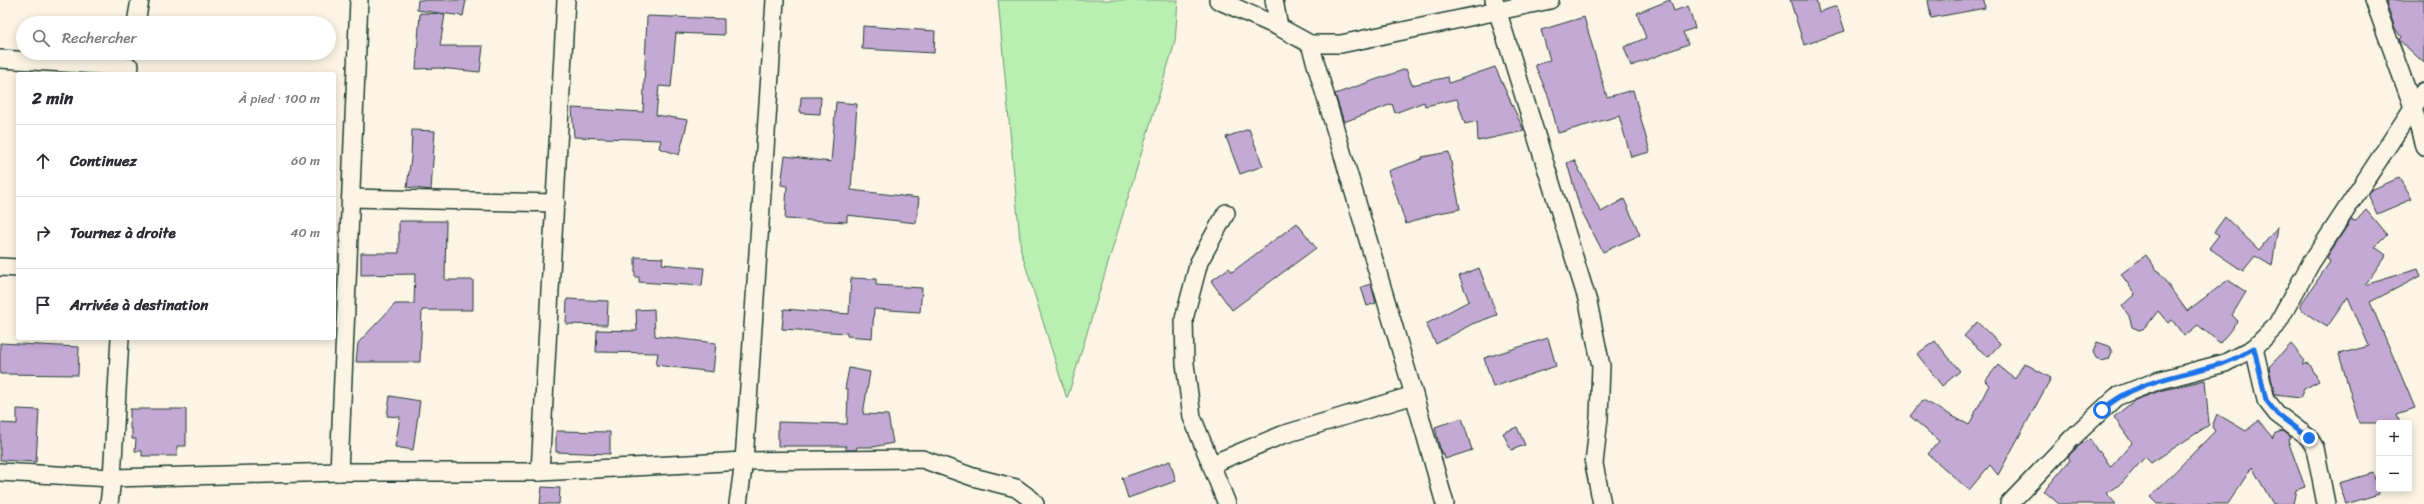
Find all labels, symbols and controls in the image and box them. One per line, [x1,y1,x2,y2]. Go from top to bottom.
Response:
search box [16,16,336,60]
text: Rechercher [62,25,137,51]
icon: search [30,27,52,49]
text: 2 min [32,83,73,113]
text: À pied · 100 m [238,87,320,110]
text: Continuez [70,148,137,174]
text: 60 m [291,149,320,172]
icon: ahead [32,150,54,172]
text: Tournez à droite [70,220,176,246]
text: 40 m [290,221,320,244]
icon: right [32,222,54,244]
text: Arrivée à destination [70,292,208,318]
icon: arrive [32,294,54,316]
route start [2093,401,2111,419]
map controls [2376,420,2412,492]
button: + [2376,420,2412,456]
route end [2300,429,2318,447]
button: − [2376,456,2412,492]

